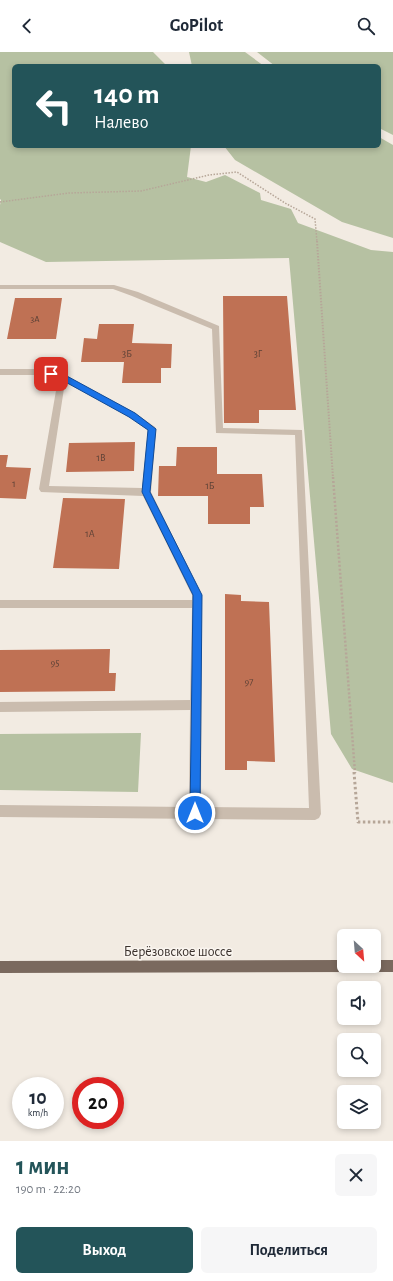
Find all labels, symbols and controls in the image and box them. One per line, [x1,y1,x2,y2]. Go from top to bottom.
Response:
icon: back [16,15,38,37]
icon: search [355,15,377,37]
text: GoPilot [170,17,223,35]
icon: left [28,80,80,132]
text: 140 m [94,81,160,109]
text: Налево [94,114,148,132]
house number: 3А [30,315,40,324]
house number: 3Б [122,349,132,359]
house number: 3Г [254,349,263,359]
pin [34,357,68,391]
icon: arrive [40,363,62,385]
house number: 1В [96,453,106,463]
house number: 1 [12,479,16,489]
house number: 1Б [205,481,215,491]
house number: 1А [85,529,95,539]
house number: 95 [51,658,59,668]
house number: 97 [245,677,253,687]
position arrow [174,792,216,834]
north arrow [337,929,381,973]
map controls [337,929,381,1129]
street label: Берёзовское шоссе [124,945,232,959]
button: sound [337,981,381,1025]
button: search [337,1033,381,1077]
speed limit sign: 20 [72,1077,124,1129]
button: layers [337,1085,381,1129]
text: 10 [29,1088,47,1108]
text: km/h [28,1108,48,1118]
button: close [335,1154,377,1196]
text: 1 мин [16,1155,70,1179]
text: 190 m · 22:20 [16,1183,81,1196]
button: Выход [16,1227,193,1273]
button: Поделиться [201,1227,377,1273]

